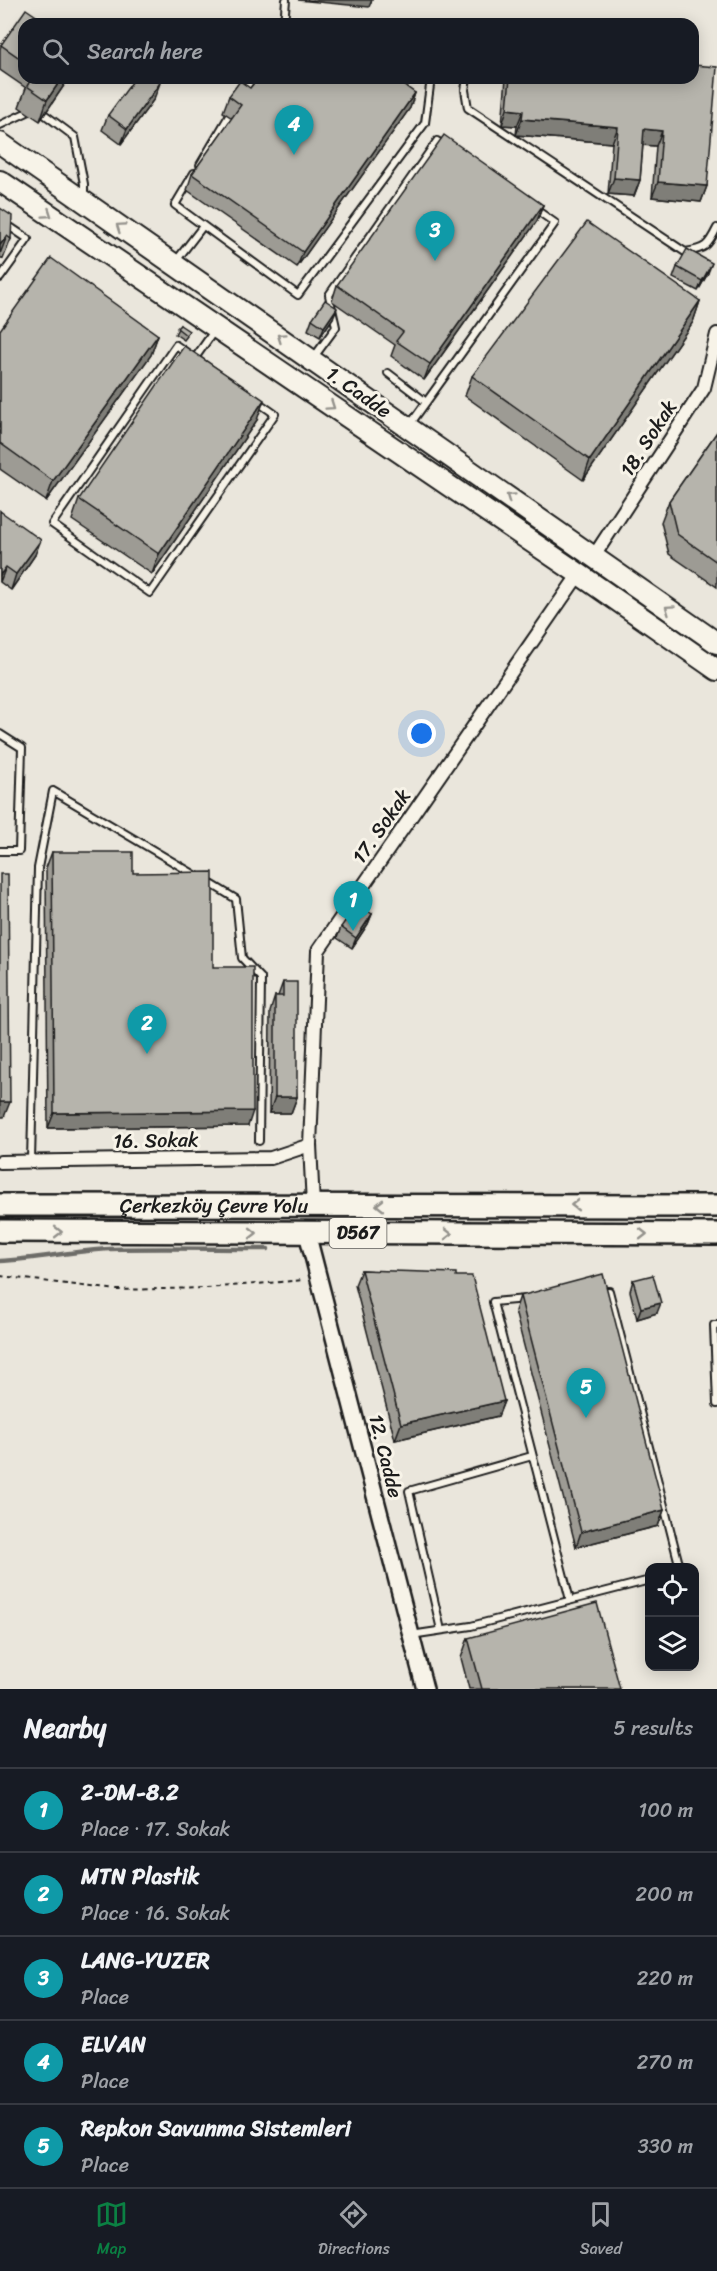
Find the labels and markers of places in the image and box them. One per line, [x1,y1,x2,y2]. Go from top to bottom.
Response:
pin: 4 [274,106,314,155]
pin: 3 [416,212,454,261]
pin: 1 [334,882,372,931]
pin: 2 [128,1004,166,1054]
pin: 5 [566,1368,606,1418]

